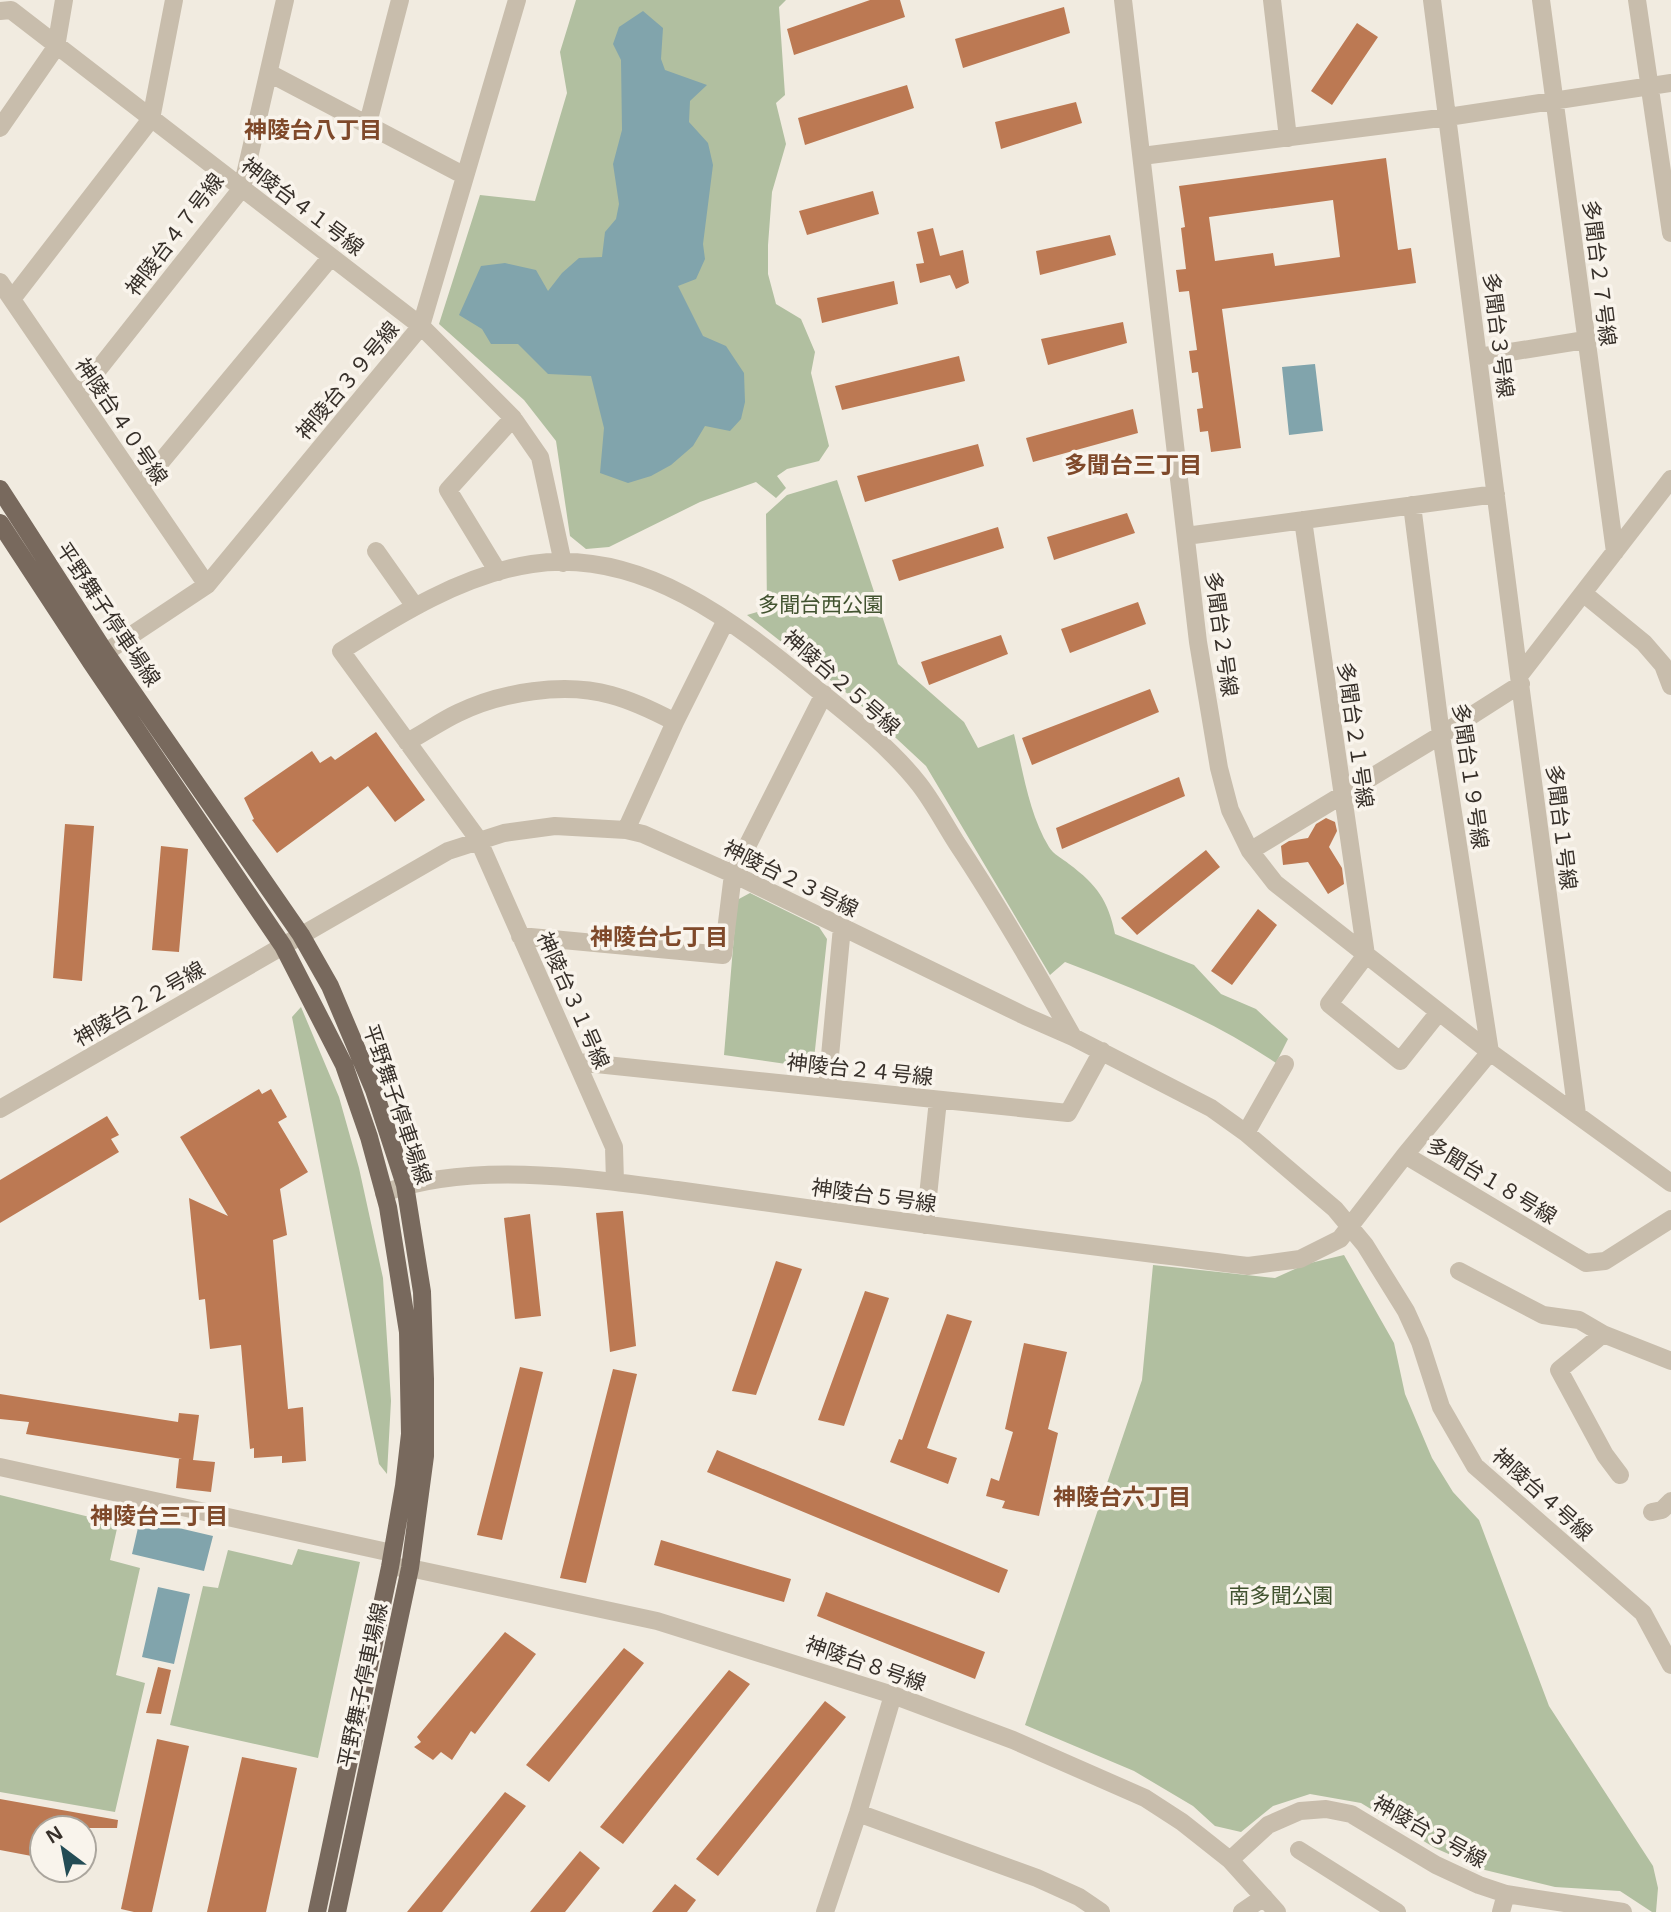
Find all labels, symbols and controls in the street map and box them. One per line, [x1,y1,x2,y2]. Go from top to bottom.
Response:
district label: 神陵台八丁目 [244,113,382,145]
street label: 神陵台４１号線 [236,151,370,261]
street label: 神陵台４７号線 [119,167,229,301]
street label: 多聞台２７号線 [1577,198,1623,348]
street label: 多聞台３号線 [1477,271,1521,399]
street label: 神陵台３９号線 [289,315,405,445]
street label: 神陵台４０号線 [69,352,175,490]
district label: 多聞台三丁目 [1064,448,1202,480]
street label: 平野舞子停車場線 [50,537,168,691]
street label: 多聞台２号線 [1199,570,1245,698]
park label: 多聞台西公園 [758,590,884,618]
street label: 神陵台２５号線 [777,623,907,741]
street label: 多聞台２１号線 [1332,660,1380,810]
street label: 多聞台１９号線 [1447,701,1495,851]
street label: 多聞台１号線 [1540,763,1584,891]
street label: 神陵台２３号線 [719,833,863,923]
district label: 神陵台七丁目 [590,920,728,952]
street label: 神陵台３１号線 [531,927,617,1073]
street label: 神陵台２２号線 [68,954,210,1052]
street label: 平野舞子停車場線 [357,1020,439,1188]
street label: 神陵台２４号線 [785,1047,935,1091]
street label: 多聞台１８号線 [1422,1130,1562,1230]
street label: 神陵台５号線 [810,1172,938,1218]
street label: 神陵台４号線 [1487,1441,1599,1547]
district label: 神陵台六丁目 [1053,1480,1191,1512]
district label: 神陵台三丁目 [90,1499,228,1531]
park label: 南多聞公園 [1229,1581,1334,1609]
street label: 平野舞子停車場線 [331,1600,393,1770]
street label: 神陵台８号線 [802,1629,930,1697]
street label: 神陵台３号線 [1368,1788,1492,1874]
north arrow [28,1814,98,1884]
text: N [41,1819,67,1850]

